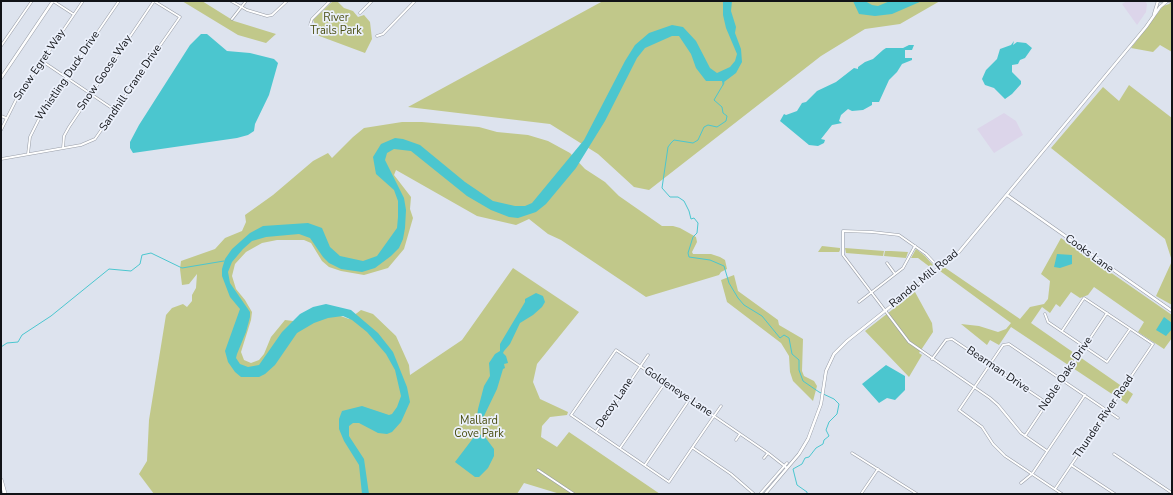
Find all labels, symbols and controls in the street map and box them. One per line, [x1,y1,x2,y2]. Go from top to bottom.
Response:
park label: River Trails Park [310,11,362,37]
street label: Snow Egret Way [11,27,69,103]
street label: Whistling Duck Drive [33,29,103,123]
street label: Snow Goose Way [75,33,135,113]
street label: Sandhill Crane Drive [97,42,165,134]
street label: Cooks Lane [1062,232,1116,276]
street label: Randol Mill Road [887,247,961,311]
street label: Noble Oaks Drive [1036,334,1096,414]
street label: Bearman Drive [964,344,1032,396]
street label: Goldeneye Lane [641,364,715,420]
street label: Thunder River Road [1071,373,1137,461]
street label: Decoy Lane [593,376,637,430]
park label: Mallard Cove Park [454,414,504,440]

